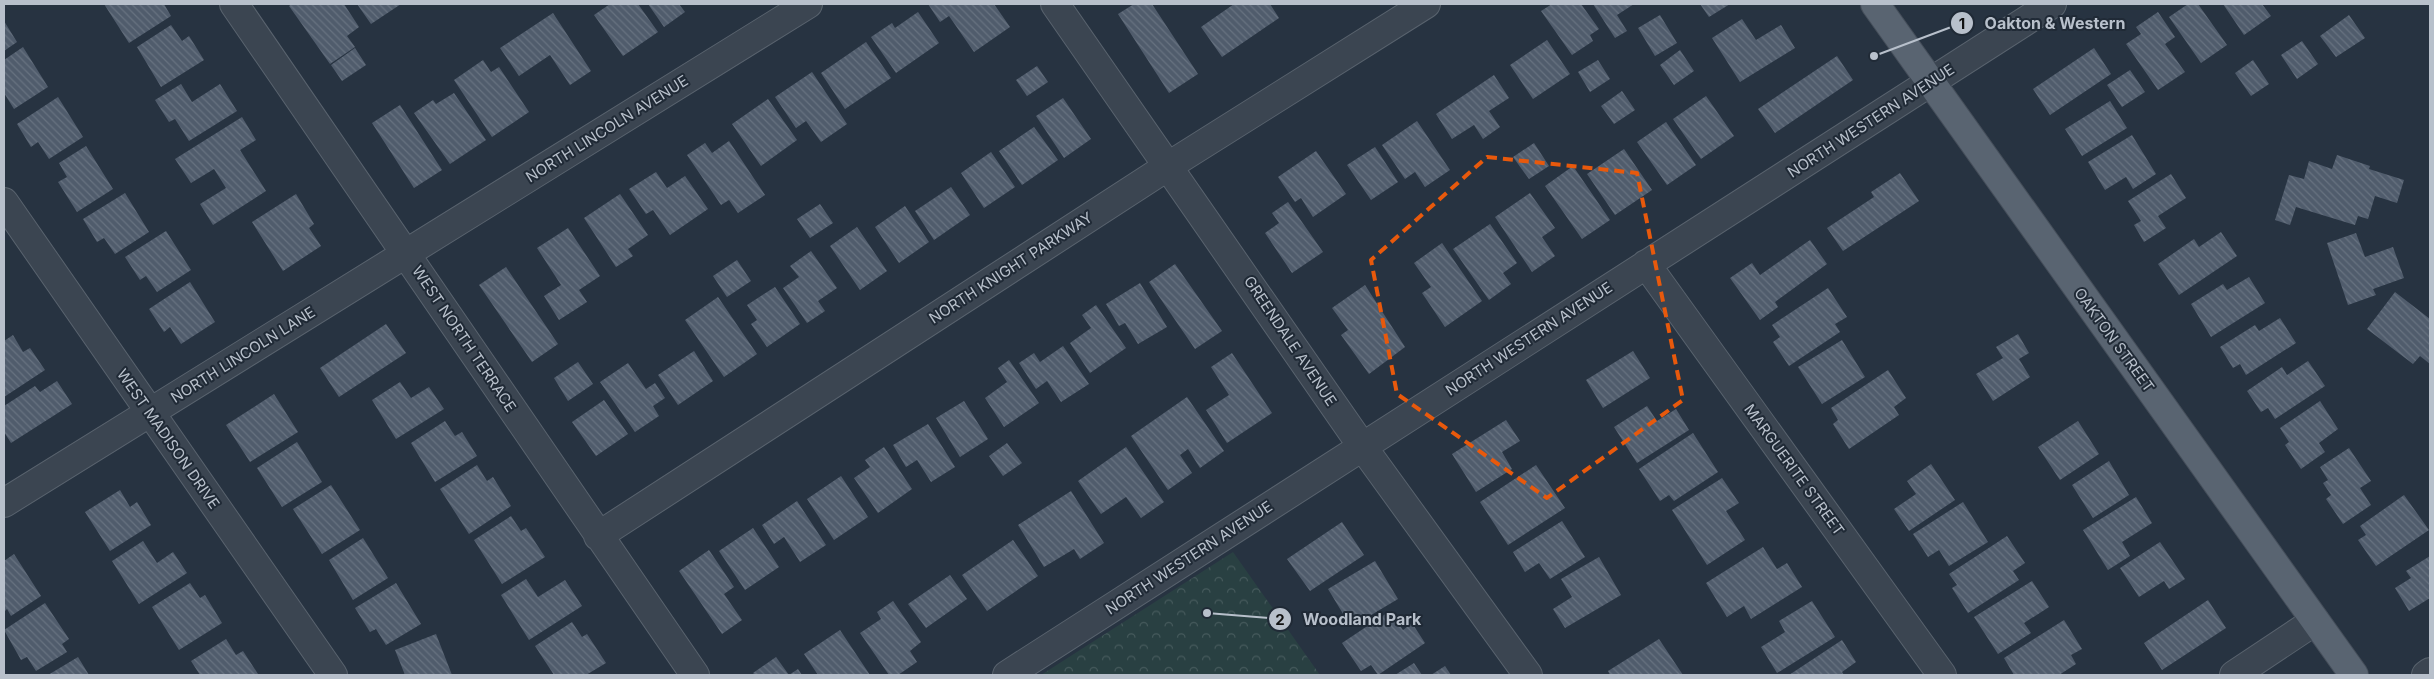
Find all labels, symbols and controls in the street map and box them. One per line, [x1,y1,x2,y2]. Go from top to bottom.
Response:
callout: Oakton & Western [1950,8,2135,39]
text: Oakton & Western [1985,13,2125,33]
text: 1 [1959,14,1965,33]
street label: NORTH WESTERN AVENUE [1784,60,1958,182]
street label: NORTH LINCOLN AVENUE [522,71,691,186]
street label: NORTH KNIGHT PARKWAY [925,208,1096,328]
street label: WEST NORTH TERRACE [408,262,521,416]
street label: GREENDALE AVENUE [1240,272,1341,409]
street label: NORTH WESTERN AVENUE [1442,278,1616,400]
street label: OAKTON STREET [2070,284,2159,396]
street label: NORTH LINCOLN LANE [167,302,319,407]
street label: WEST MADISON DRIVE [113,365,224,512]
street label: MARGUERITE STREET [1740,400,1849,539]
street label: NORTH WESTERN AVENUE [1102,497,1276,619]
callout: Woodland Park [1267,604,1431,635]
text: Woodland Park [1303,609,1422,629]
text: 2 [1275,610,1285,629]

